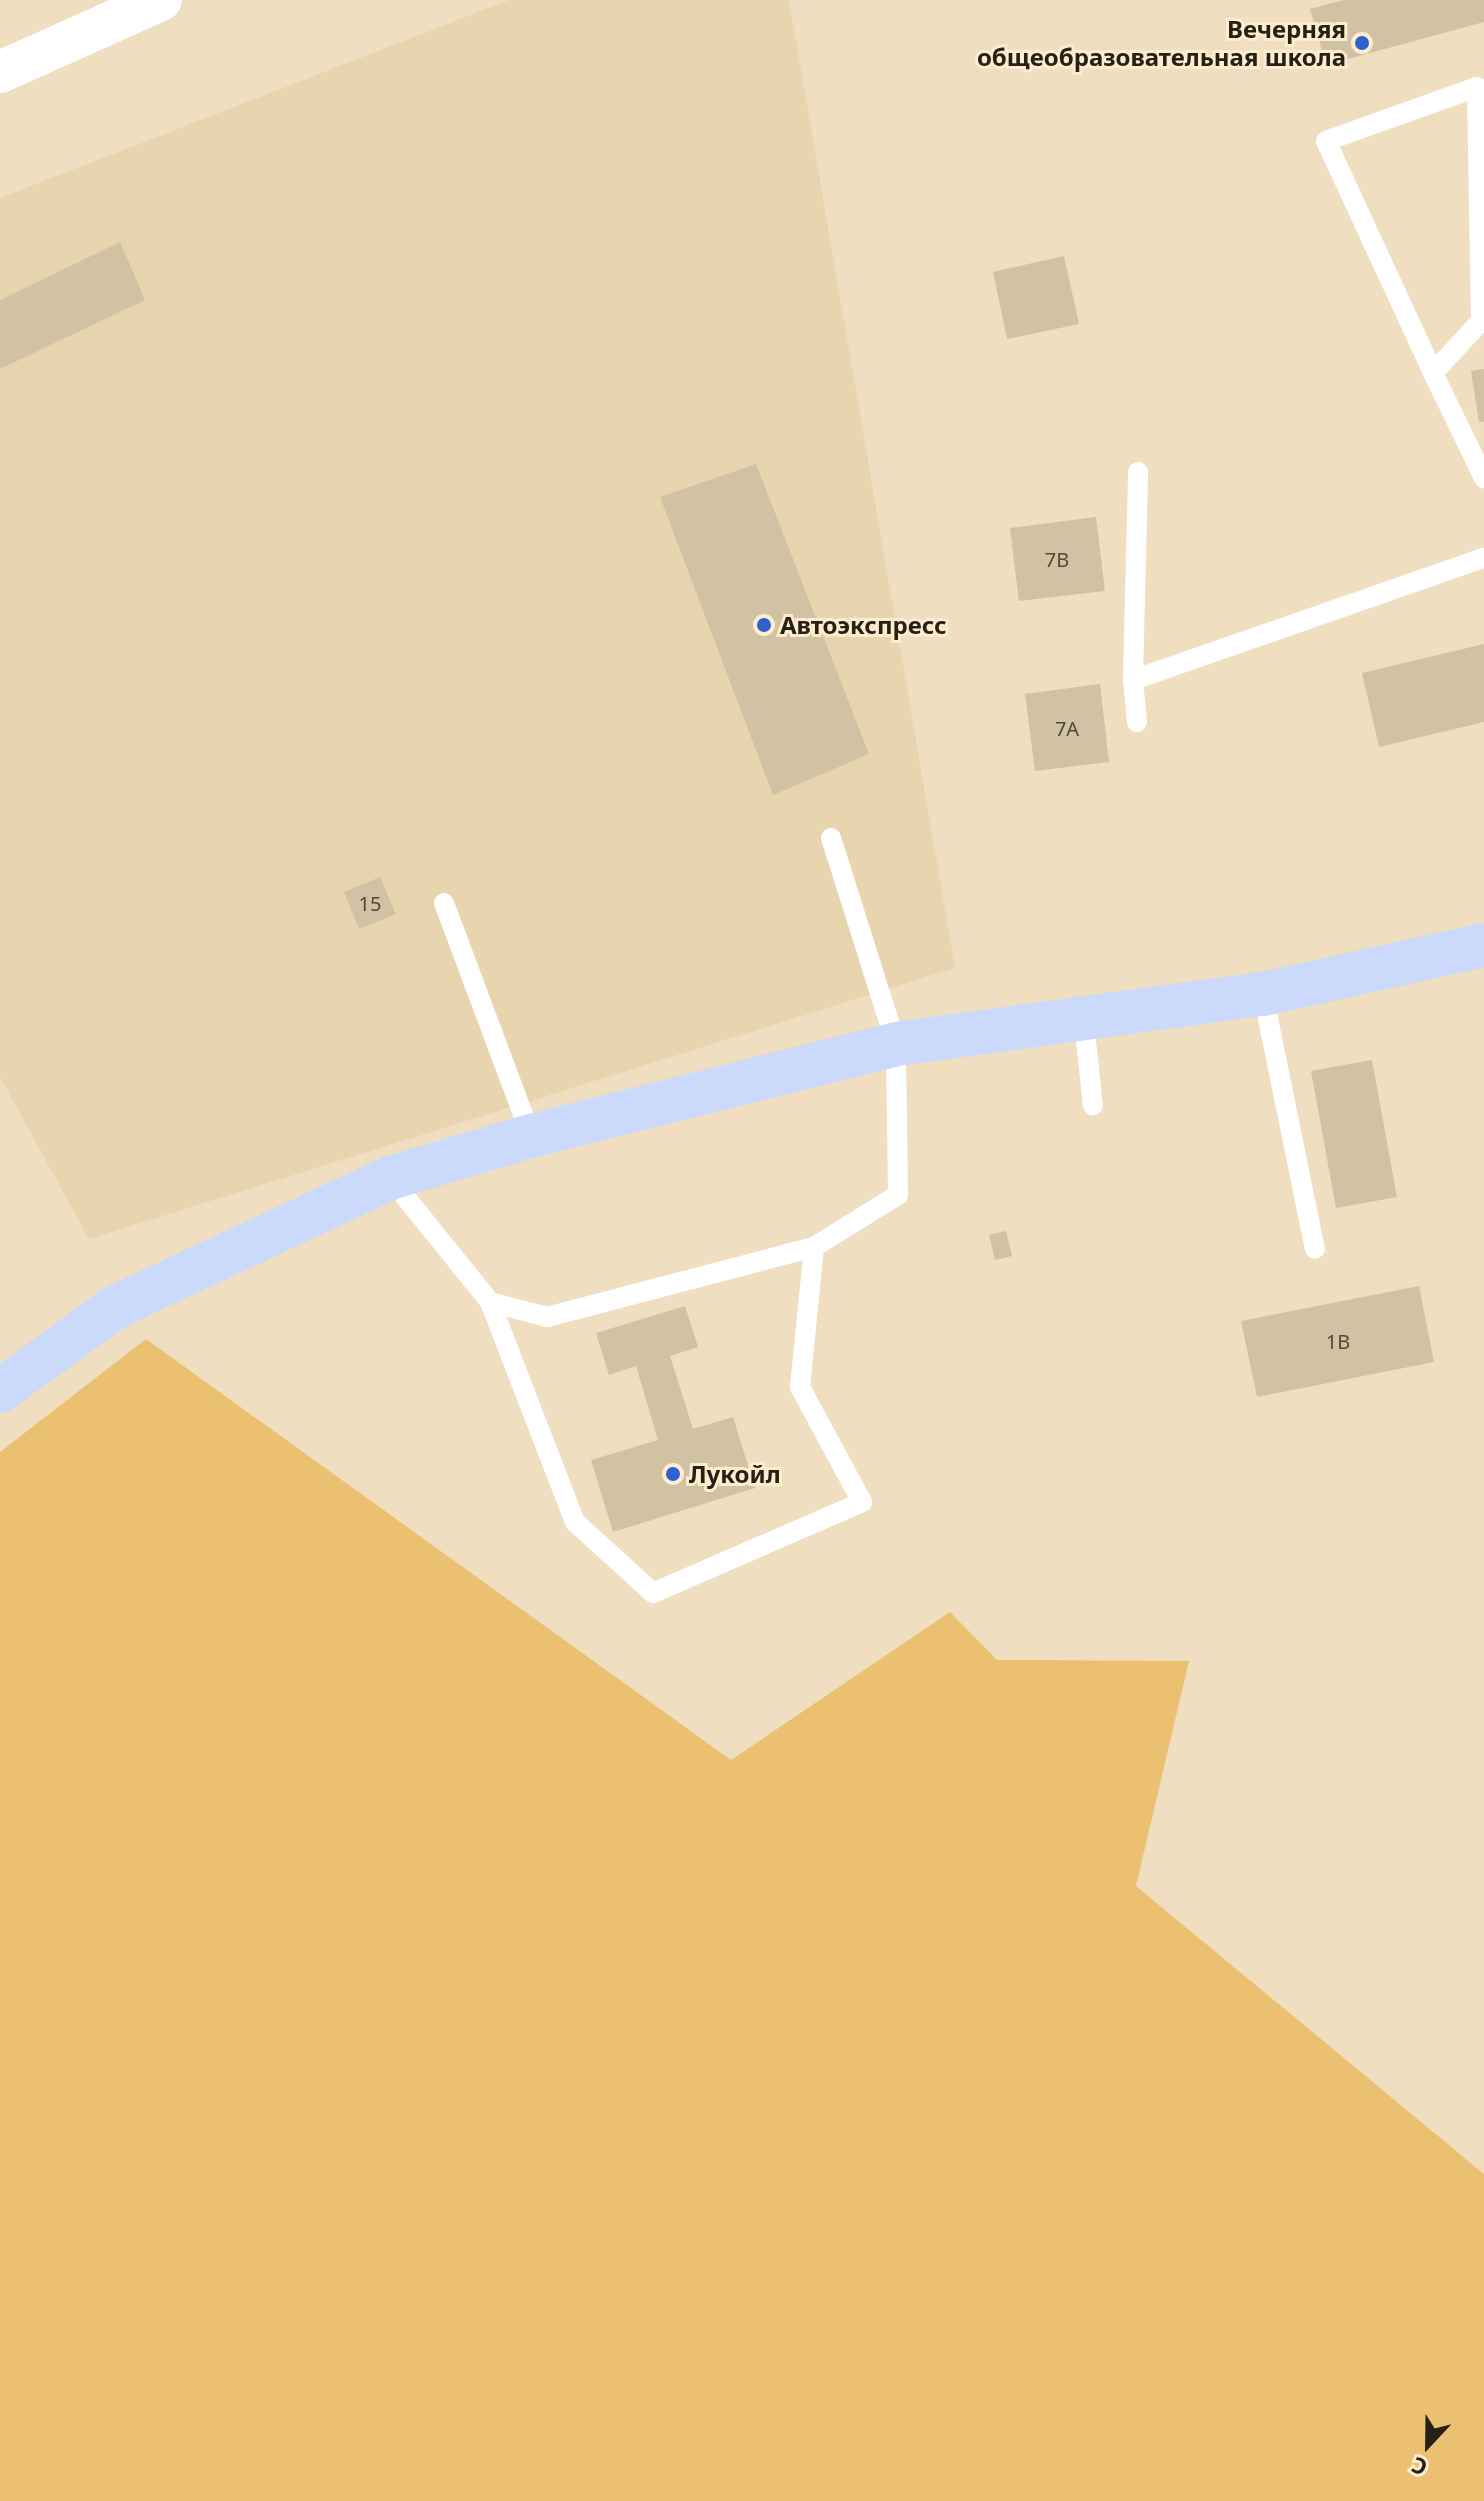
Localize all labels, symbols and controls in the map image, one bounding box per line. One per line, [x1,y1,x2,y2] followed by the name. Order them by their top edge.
[977,15,1346,71] place label: Вечерняя общеобразовательная школа
[1353,34,1371,52] marker: Вечерняя общеобразовательная школа
[1045,547,1069,571] house number: 7В
[780,611,947,639] place label: Автоэкспресс
[755,616,773,634] marker: Автоэкспресс
[1055,716,1079,740] house number: 7А
[359,891,381,915] house number: 15
[1326,1329,1350,1353] house number: 1В
[689,1460,781,1488] place label: Лукойл
[664,1465,682,1483] marker: Лукойл
[1388,2405,1468,2485] north arrow
[1407,2451,1431,2484] text: С

